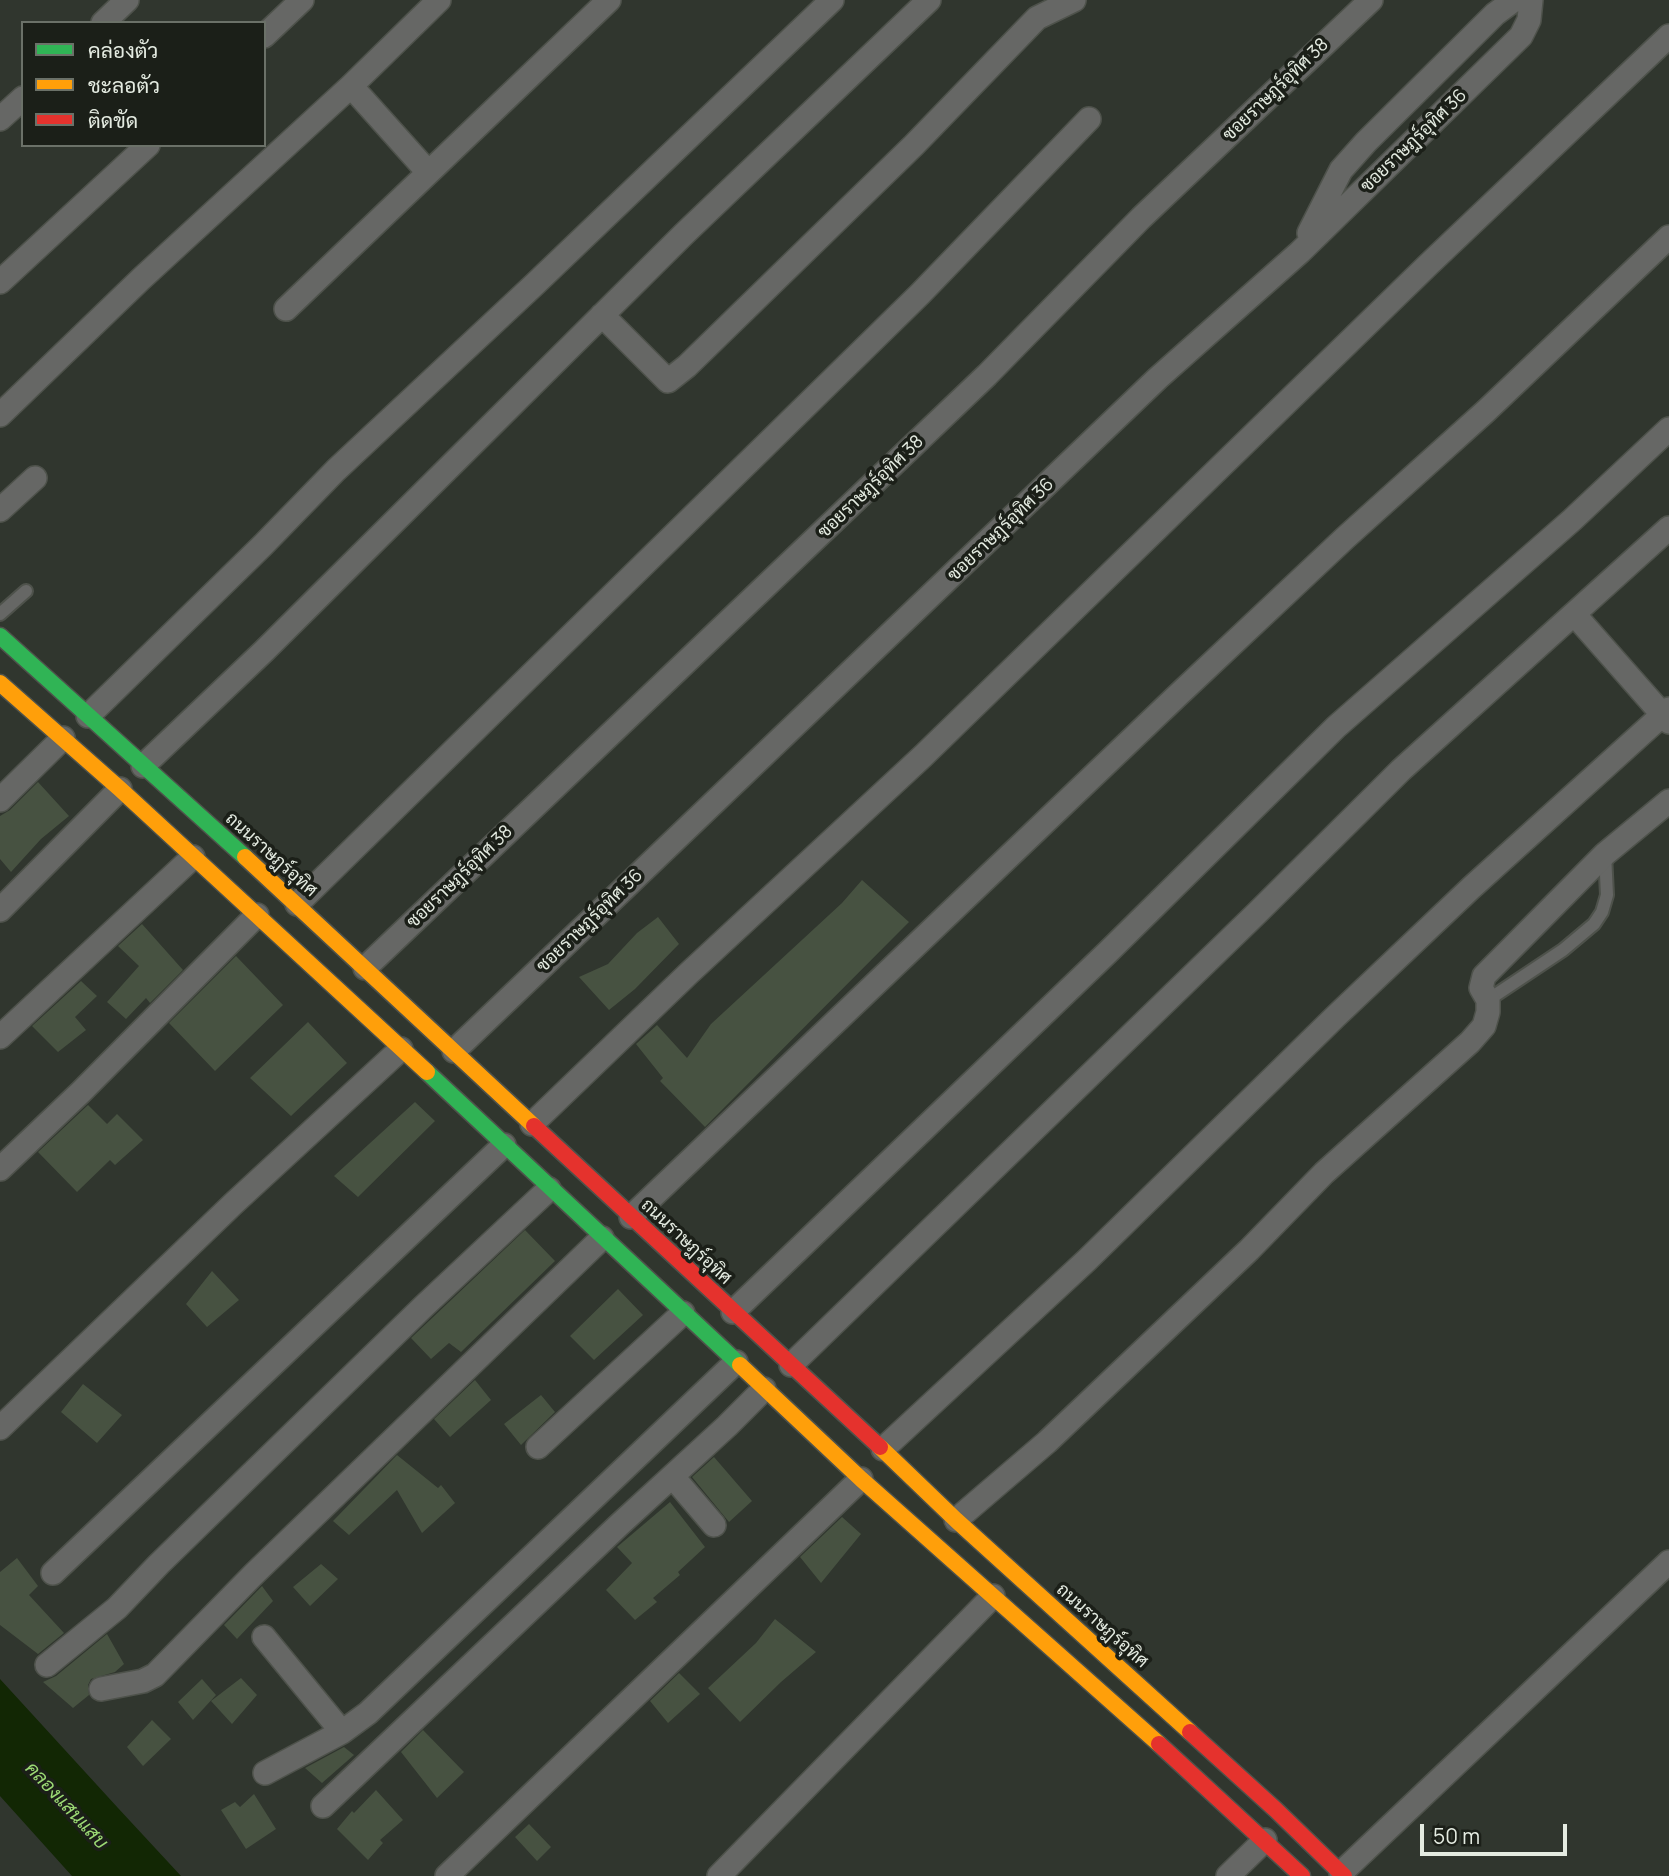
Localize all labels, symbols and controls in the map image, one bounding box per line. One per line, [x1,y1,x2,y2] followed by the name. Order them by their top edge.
[21,21,266,147] legend
[1219,34,1333,146] street label: ซอยราษฎร์อุทิศ 38
[88,36,158,64] text: คล่องตัว
[88,71,160,99] text: ชะลอตัว
[1356,85,1472,197] street label: ซอยราษฎร์อุทิศ 36
[88,106,138,134] text: ติดขัด
[814,431,928,543] street label: ซอยราษฎร์อุทิศ 38
[943,474,1059,586] street label: ซอยราษฎร์อุทิศ 36
[221,808,321,902] street label: ถนนราษฎร์อุทิศ
[403,821,517,933] street label: ซอยราษฎร์อุทิศ 38
[532,865,648,977] street label: ซอยราษฎร์อุทิศ 36
[636,1195,736,1289] street label: ถนนราษฎร์อุทิศ
[1052,1579,1152,1673] street label: ถนนราษฎร์อุทิศ
[20,1758,112,1854] water label: คลองแสนแสบ
[1424,1810,1571,1854] scale bar
[1433,1822,1480,1850] text: 50 m

